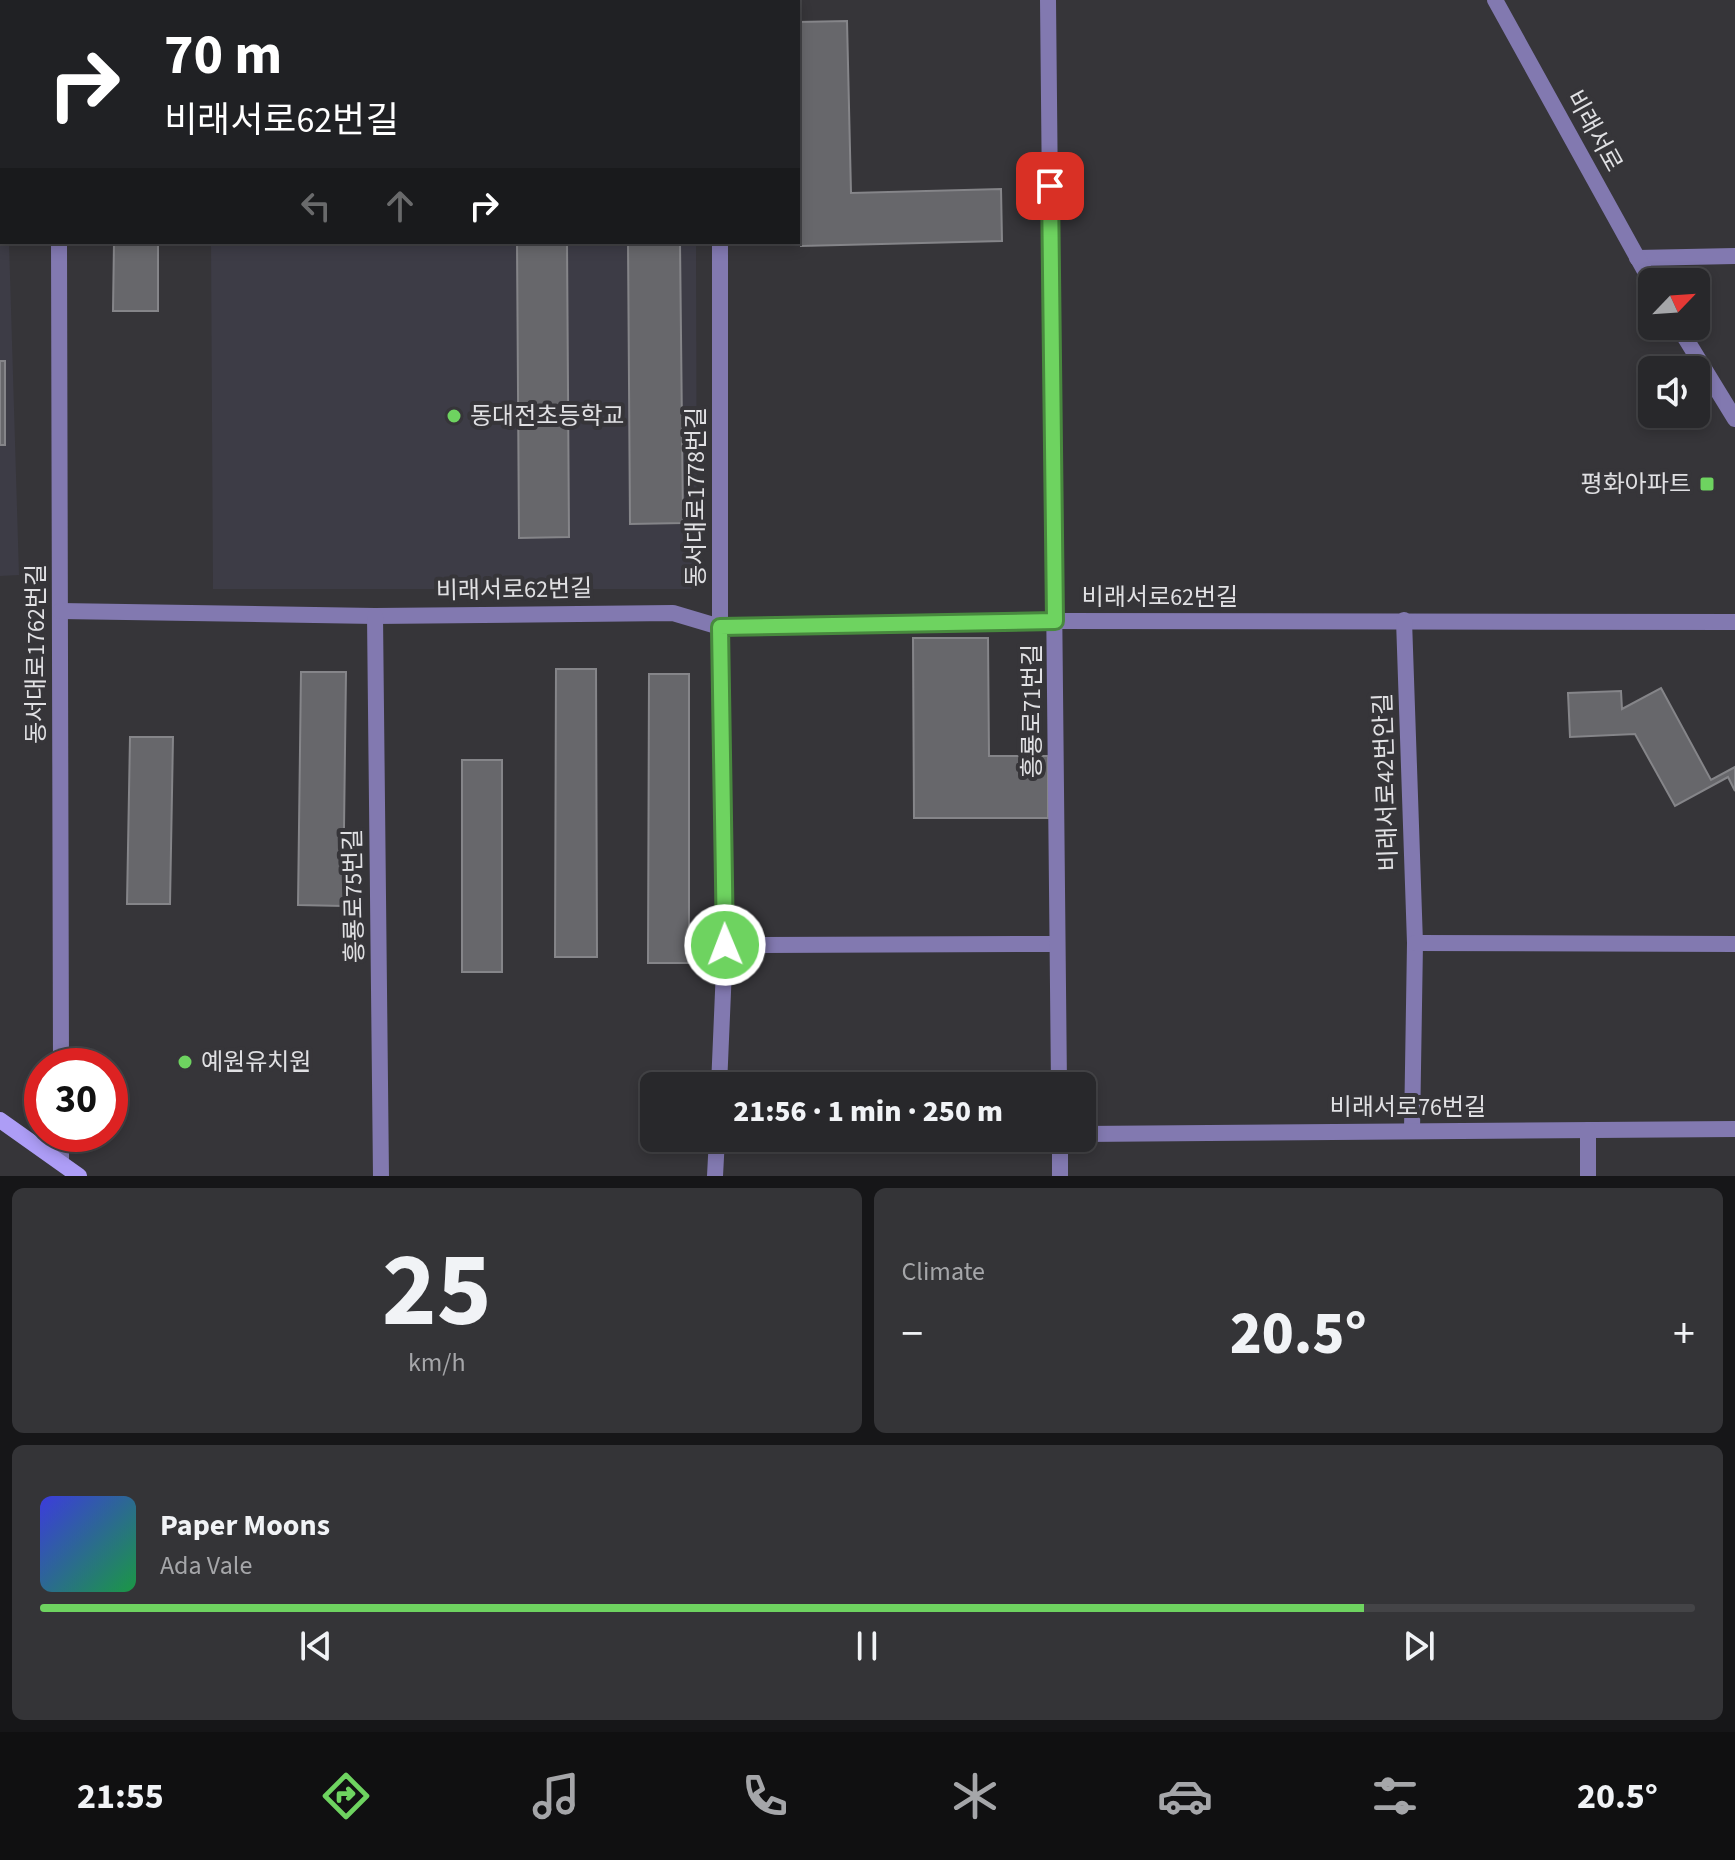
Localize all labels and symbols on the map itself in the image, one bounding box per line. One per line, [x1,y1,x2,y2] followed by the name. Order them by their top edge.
[1557,84,1631,178] street label: 비래서로
[1016,152,1084,220] pin
[1638,268,1710,340] north arrow
[470,399,625,434] place label: 동대전초등학교
[445,407,463,425] marker: 동대전초등학교
[679,407,714,587] street label: 동서대로1778번길
[1581,467,1691,502] place label: 평화아파트
[1698,475,1716,493] marker: 평화아파트
[19,564,54,744] street label: 동서대로1762번길
[436,571,592,609] street label: 비래서로62번길
[1082,580,1238,615] street label: 비래서로62번길
[1015,644,1050,778] street label: 흥룡로71번길
[1365,692,1407,872] street label: 비래서로42번안길
[335,829,373,963] street label: 흥룡로75번길
[683,903,767,987] position arrow
[201,1045,311,1080] place label: 예원유치원
[24,1048,128,1152] speed limit sign: 30
[176,1053,194,1071] marker: 예원유치원
[1330,1090,1486,1125] street label: 비래서로76번길

